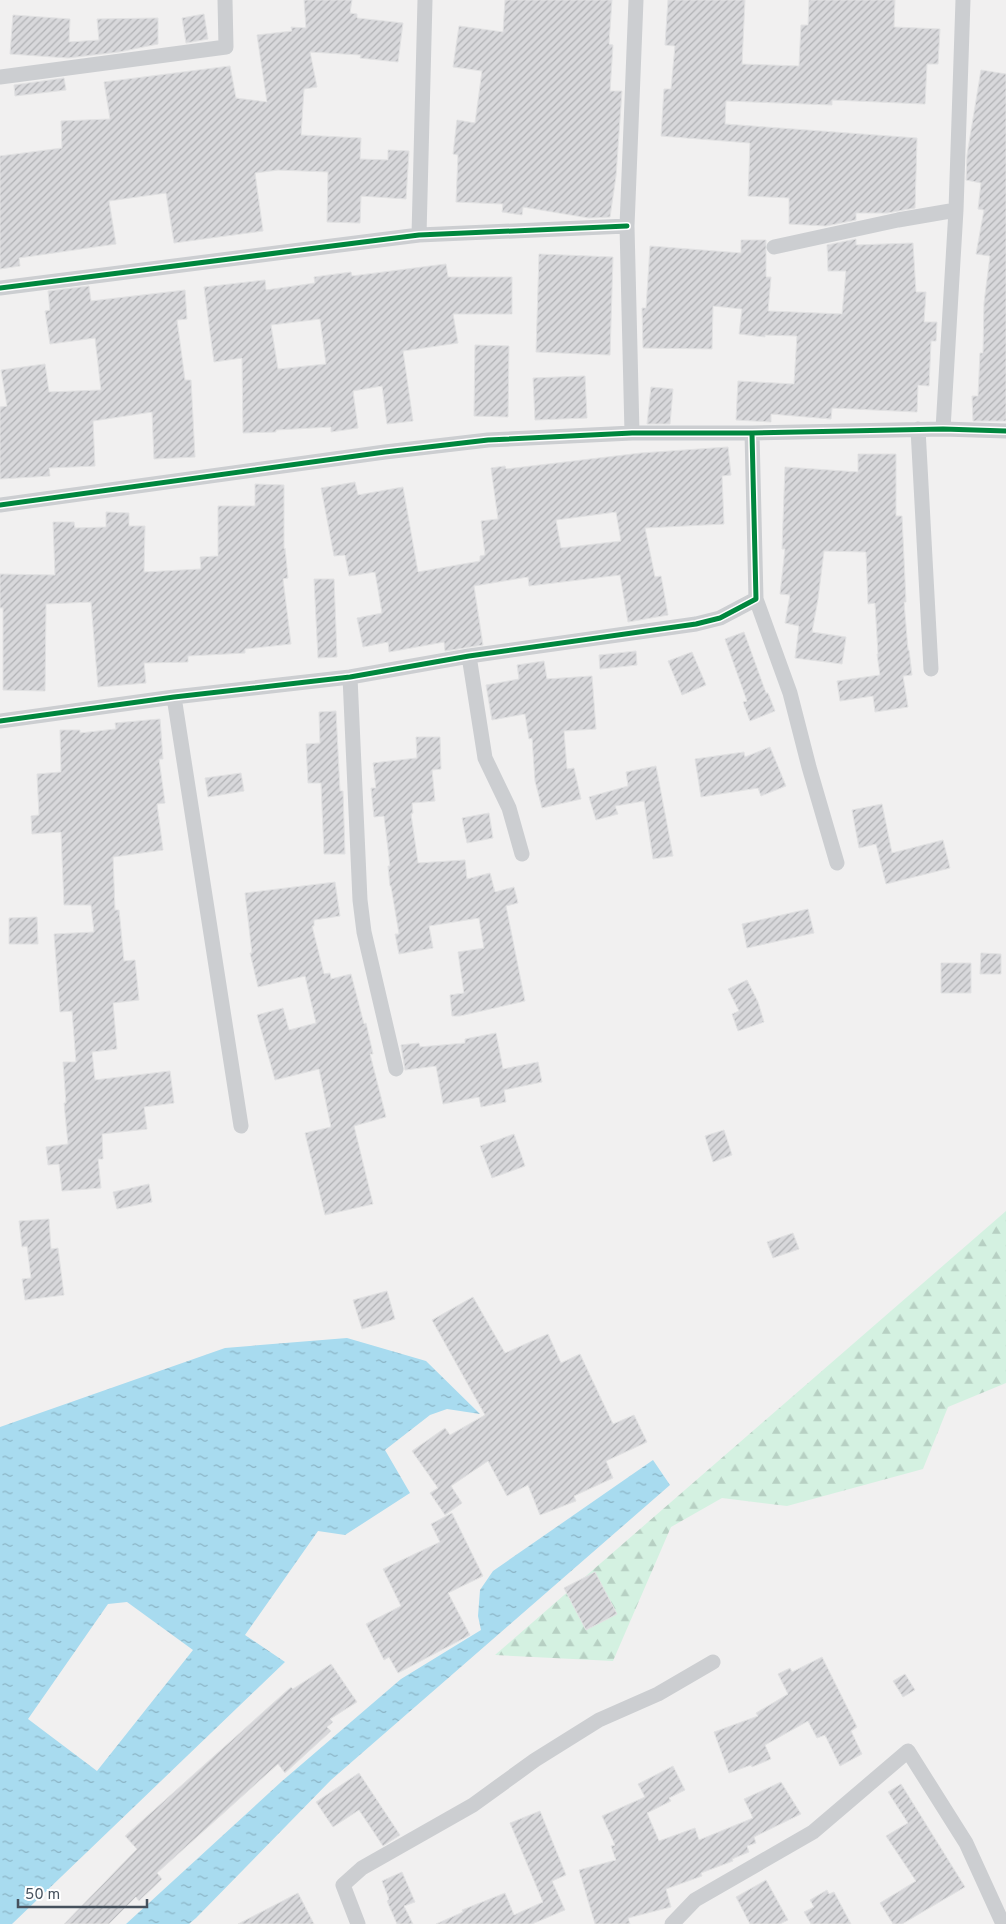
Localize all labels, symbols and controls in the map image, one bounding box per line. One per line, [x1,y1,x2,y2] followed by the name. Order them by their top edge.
[18,1876,146,1908] scale bar
[25,1886,60,1905] text: 50 m

